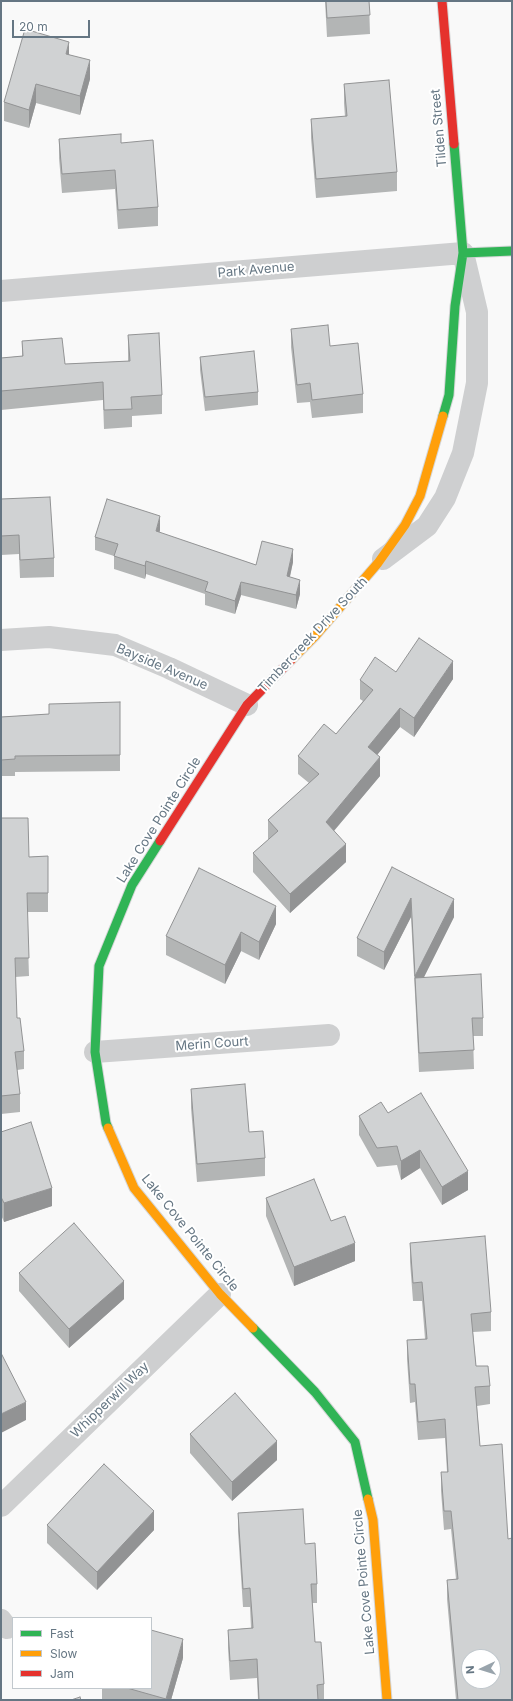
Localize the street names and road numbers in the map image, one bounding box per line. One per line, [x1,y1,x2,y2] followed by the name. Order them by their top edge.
[428,88,450,168] street label: Tilden Street
[217,259,295,281] street label: Park Avenue
[255,574,371,696] street label: Timbercreek Drive South
[114,641,210,693] street label: Bayside Avenue
[114,754,204,886] street label: Lake Cove Pointe Circle
[175,1034,249,1054] street label: Merin Court
[138,1171,242,1295] street label: Lake Cove Pointe Circle
[68,1359,152,1441] street label: Whipperwill Way
[350,1509,378,1655] street label: Lake Cove Pointe Circle

